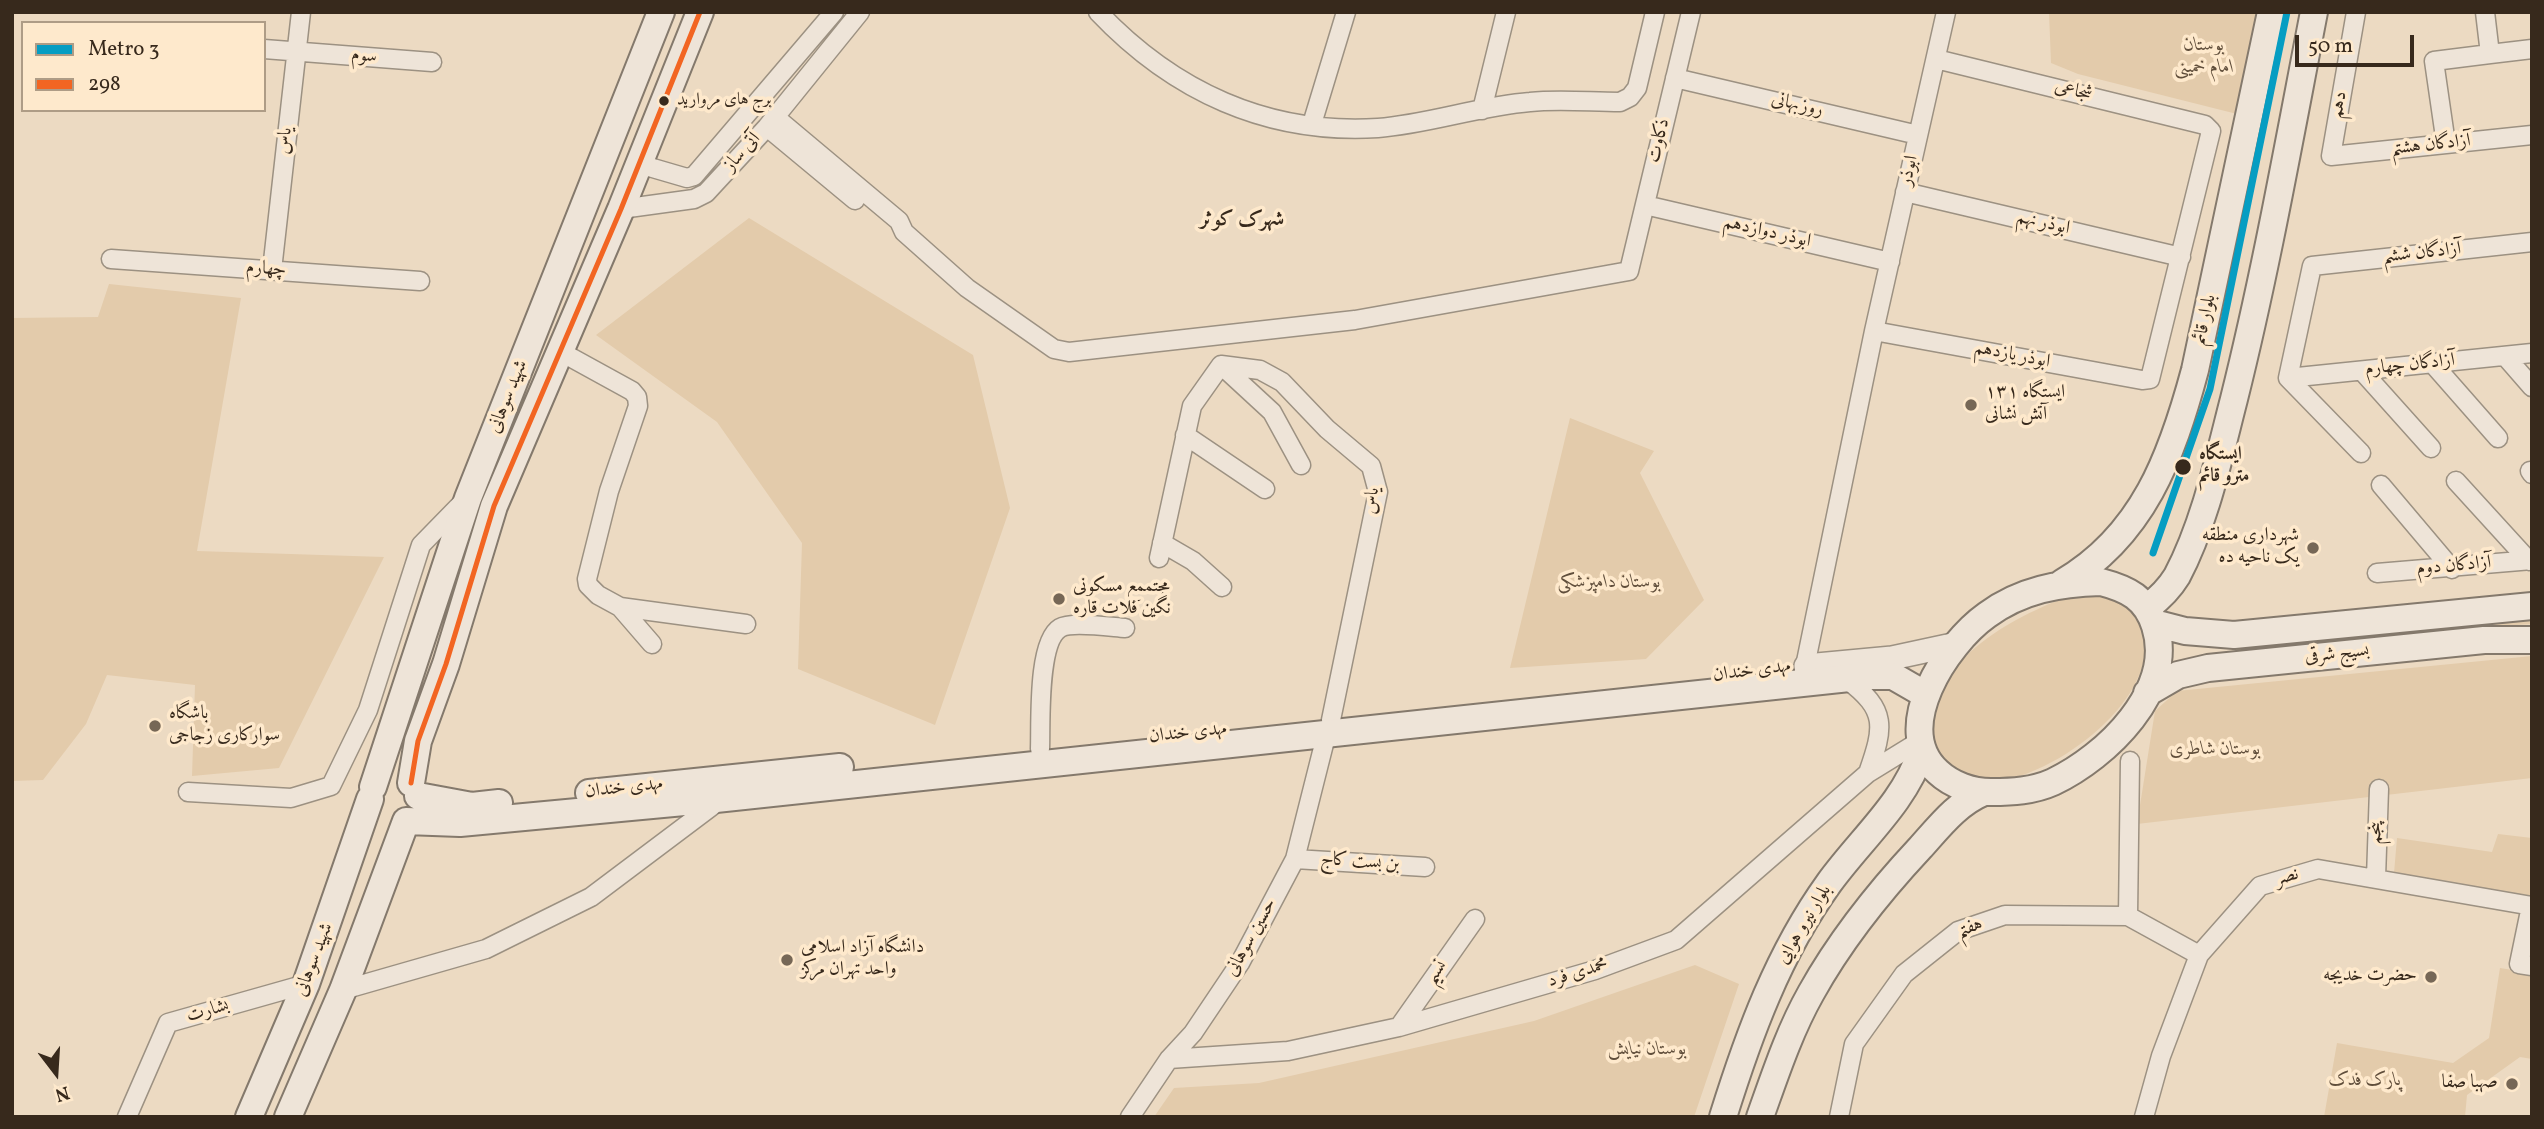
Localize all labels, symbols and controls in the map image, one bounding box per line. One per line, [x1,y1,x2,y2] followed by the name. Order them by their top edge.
[21,21,266,112] legend
[2299,21,2418,65] scale bar
[2308,32,2353,61] text: 50 m
[88,35,159,64] text: Metro 3
[2174,36,2234,80] park label: بوستان امام خمینی
[350,45,378,69] street label: سوم
[88,70,121,99] text: 298
[2052,76,2094,108] street label: شجاعی
[1769,89,1825,123] street label: روزبهانی
[2326,90,2354,120] street label: دهم
[677,91,771,111] place label: برج های مروارید
[657,94,671,108] marker: برج های مروارید
[1644,117,1676,165] street label: ذکاوت
[273,126,299,156] street label: یاس
[720,129,766,177] street label: آتی ساز
[2390,130,2472,162] street label: آزادگان هشتم
[1895,154,1925,188] street label: ابوذر
[2014,207,2072,241] street label: ابوذر نهم
[1200,208,1284,234] district label: شهرک کوثر
[1721,212,1813,254] street label: ابوذر دوازدهم
[2382,239,2462,269] street label: آزادگان ششم
[245,257,287,283] street label: چهارم
[2190,293,2222,347] street label: بلوار قائم
[1972,337,2052,375] street label: ابوذر یازدهم
[2364,350,2456,382] street label: آزادگان چهارم
[484,357,534,437] street label: شهید سوهانی
[1985,383,2065,427] place label: ایستگاه ۱۳۱ آتش نشانی
[1963,397,1979,413] marker: ایستگاه ۱۳۱ آتش نشانی
[2199,445,2249,489] place label: ایستگاه مترو قائم
[2173,457,2193,477] marker: ایستگاه مترو قائم
[1360,486,1386,516] street label: یاس
[2202,526,2299,570] place label: شهرداری منطقه یک ناحیه ده
[2305,540,2321,556] marker: شهرداری منطقه یک ناحیه ده
[2416,552,2492,582] street label: آزادگان دوم
[1557,573,1661,595] park label: بوستان دامپزشکی
[1073,577,1171,621] place label: مجتممع مسکونی نگین فلات قاره
[1051,591,1067,607] marker: مجتممع مسکونی نگین فلات قاره
[2304,640,2370,670] street label: بسیج شرقی
[1712,656,1792,688] street label: مهدی خندان
[169,704,280,748] place label: باشگاه سواركاری زجاجی
[147,718,163,734] marker: باشگاه سواركاری زجاجی
[1148,719,1228,749] street label: مهدی خندان
[2169,740,2261,762] park label: بوستان شاطری
[584,774,664,804] street label: مهدی خندان
[2365,821,2389,845] street label: پنجم
[1320,849,1400,877] street label: بن بست کاج
[2272,864,2302,892] street label: نصر
[1772,881,1838,969] street label: بلوار نیرو هوایی
[1221,895,1283,981] street label: حسین سوهانی
[1953,913,1987,945] street label: هفتم
[291,920,339,1000] street label: شهید سوهانی
[801,938,924,982] place label: دانشگاه آزاد اسلامی واحد تهران مرکز
[779,952,795,968] marker: دانشگاه آزاد اسلامی واحد تهران مرکز
[1545,954,1611,994] street label: محمدی فرد
[1421,957,1453,989] street label: نسیم
[2323,966,2417,988] place label: حضرت خدیجه
[2423,969,2439,985] marker: حضرت خدیجه
[184,995,232,1029] street label: بشارت
[21,1038,91,1108] north arrow
[1607,1040,1687,1062] park label: بوستان نیایش
[2329,1071,2401,1093] park label: پارک فدک
[2442,1073,2498,1095] place label: صهبا صفا
[2504,1076,2520,1092] marker: صهبا صفا
[52,1079,73,1108] text: N

